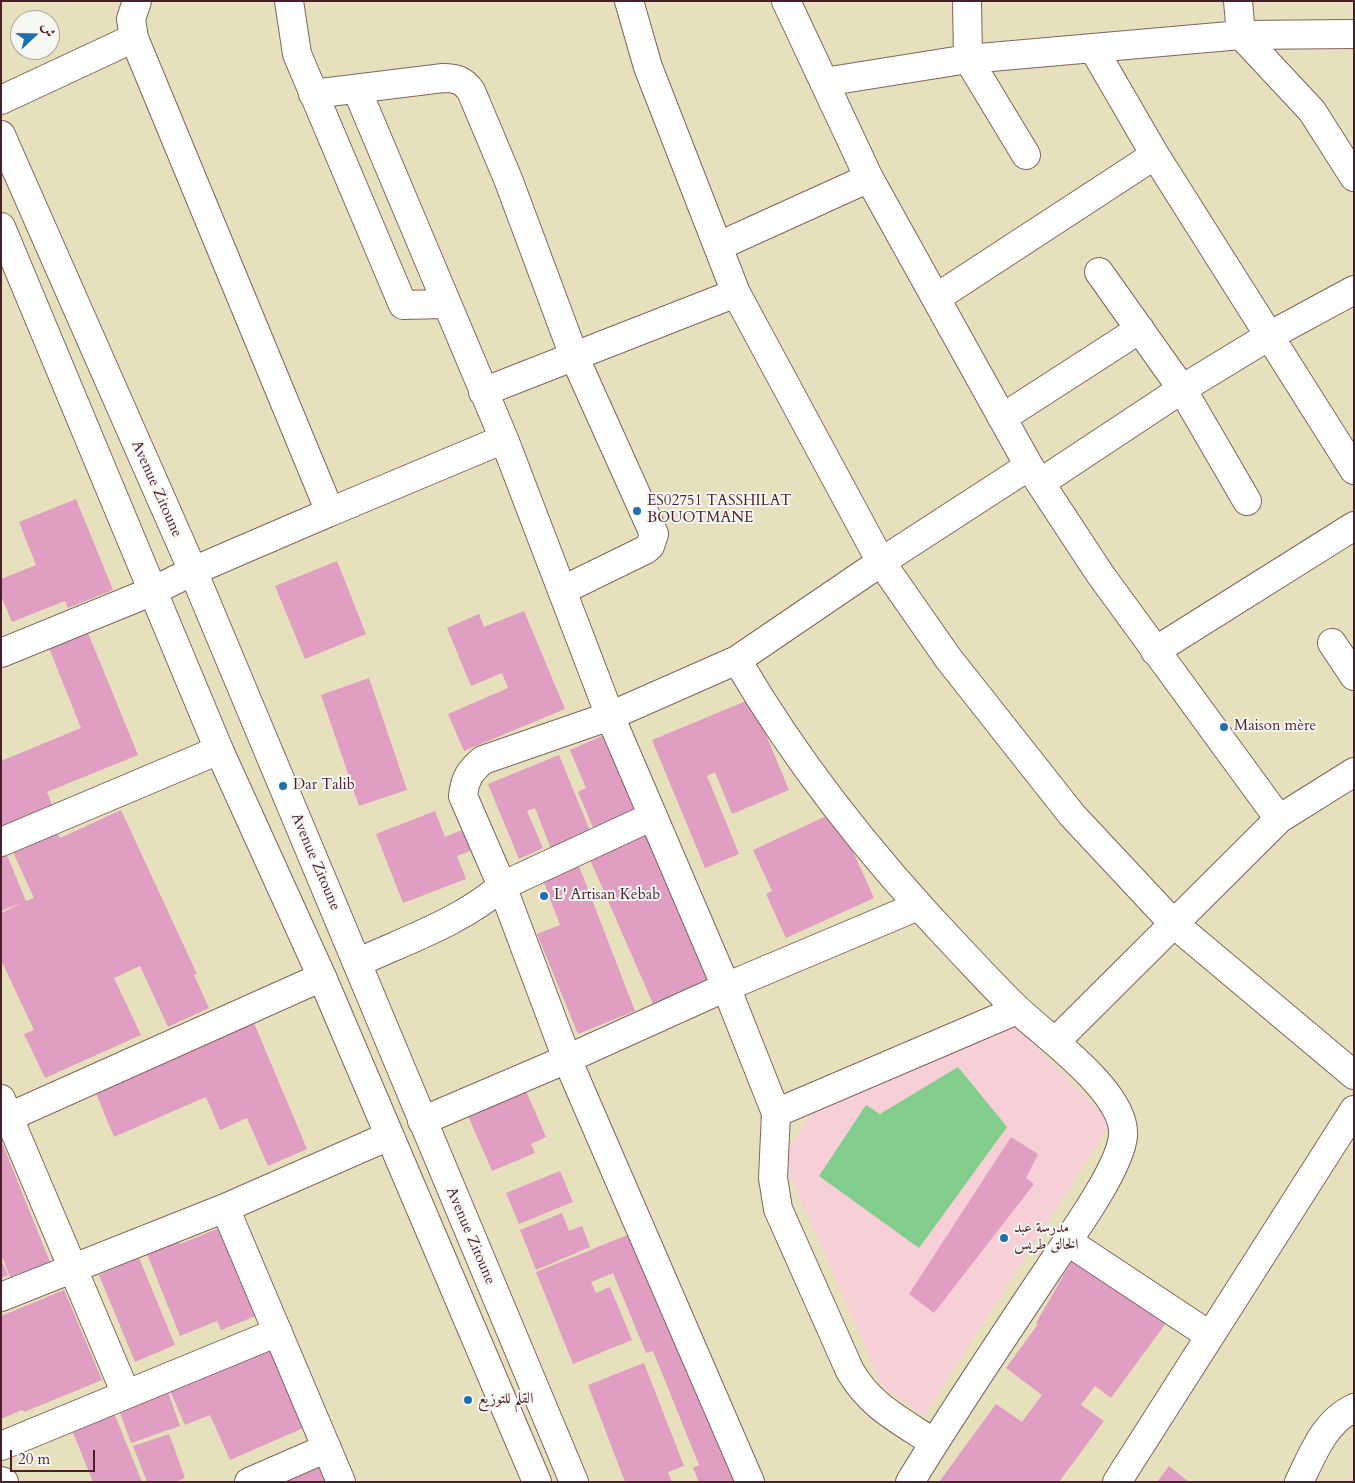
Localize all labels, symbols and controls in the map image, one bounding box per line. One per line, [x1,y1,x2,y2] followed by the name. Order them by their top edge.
[10,10,60,60] north arrow
[37,20,60,40] text: ش
[127,438,185,540] street label: Avenue Zitoune
[647,493,791,528] place label: ES02751 TASSHILAT BOUOTMANE
[631,505,643,517] marker: ES02751 TASSHILAT BOUOTMANE
[1234,718,1316,736] place label: Maison mère
[1218,721,1230,733] marker: Maison mère
[293,777,355,795] place label: Dar Talib
[277,780,289,792] marker: Dar Talib
[286,811,344,913] street label: Avenue Zitoune
[554,887,660,905] place label: L' Artisan Kebab
[538,890,550,902] marker: L' Artisan Kebab
[441,1185,499,1287] street label: Avenue Zitoune
[1014,1220,1079,1255] place label: مدرسة عبد الخالق طريس
[998,1232,1010,1244] marker: مدرسة عبد الخالق طريس
[478,1391,533,1409] place label: القلم للتوزيع
[462,1394,474,1406] marker: القلم للتوزيع
[12,1440,98,1472] scale bar
[18,1449,50,1469] text: 20 m

